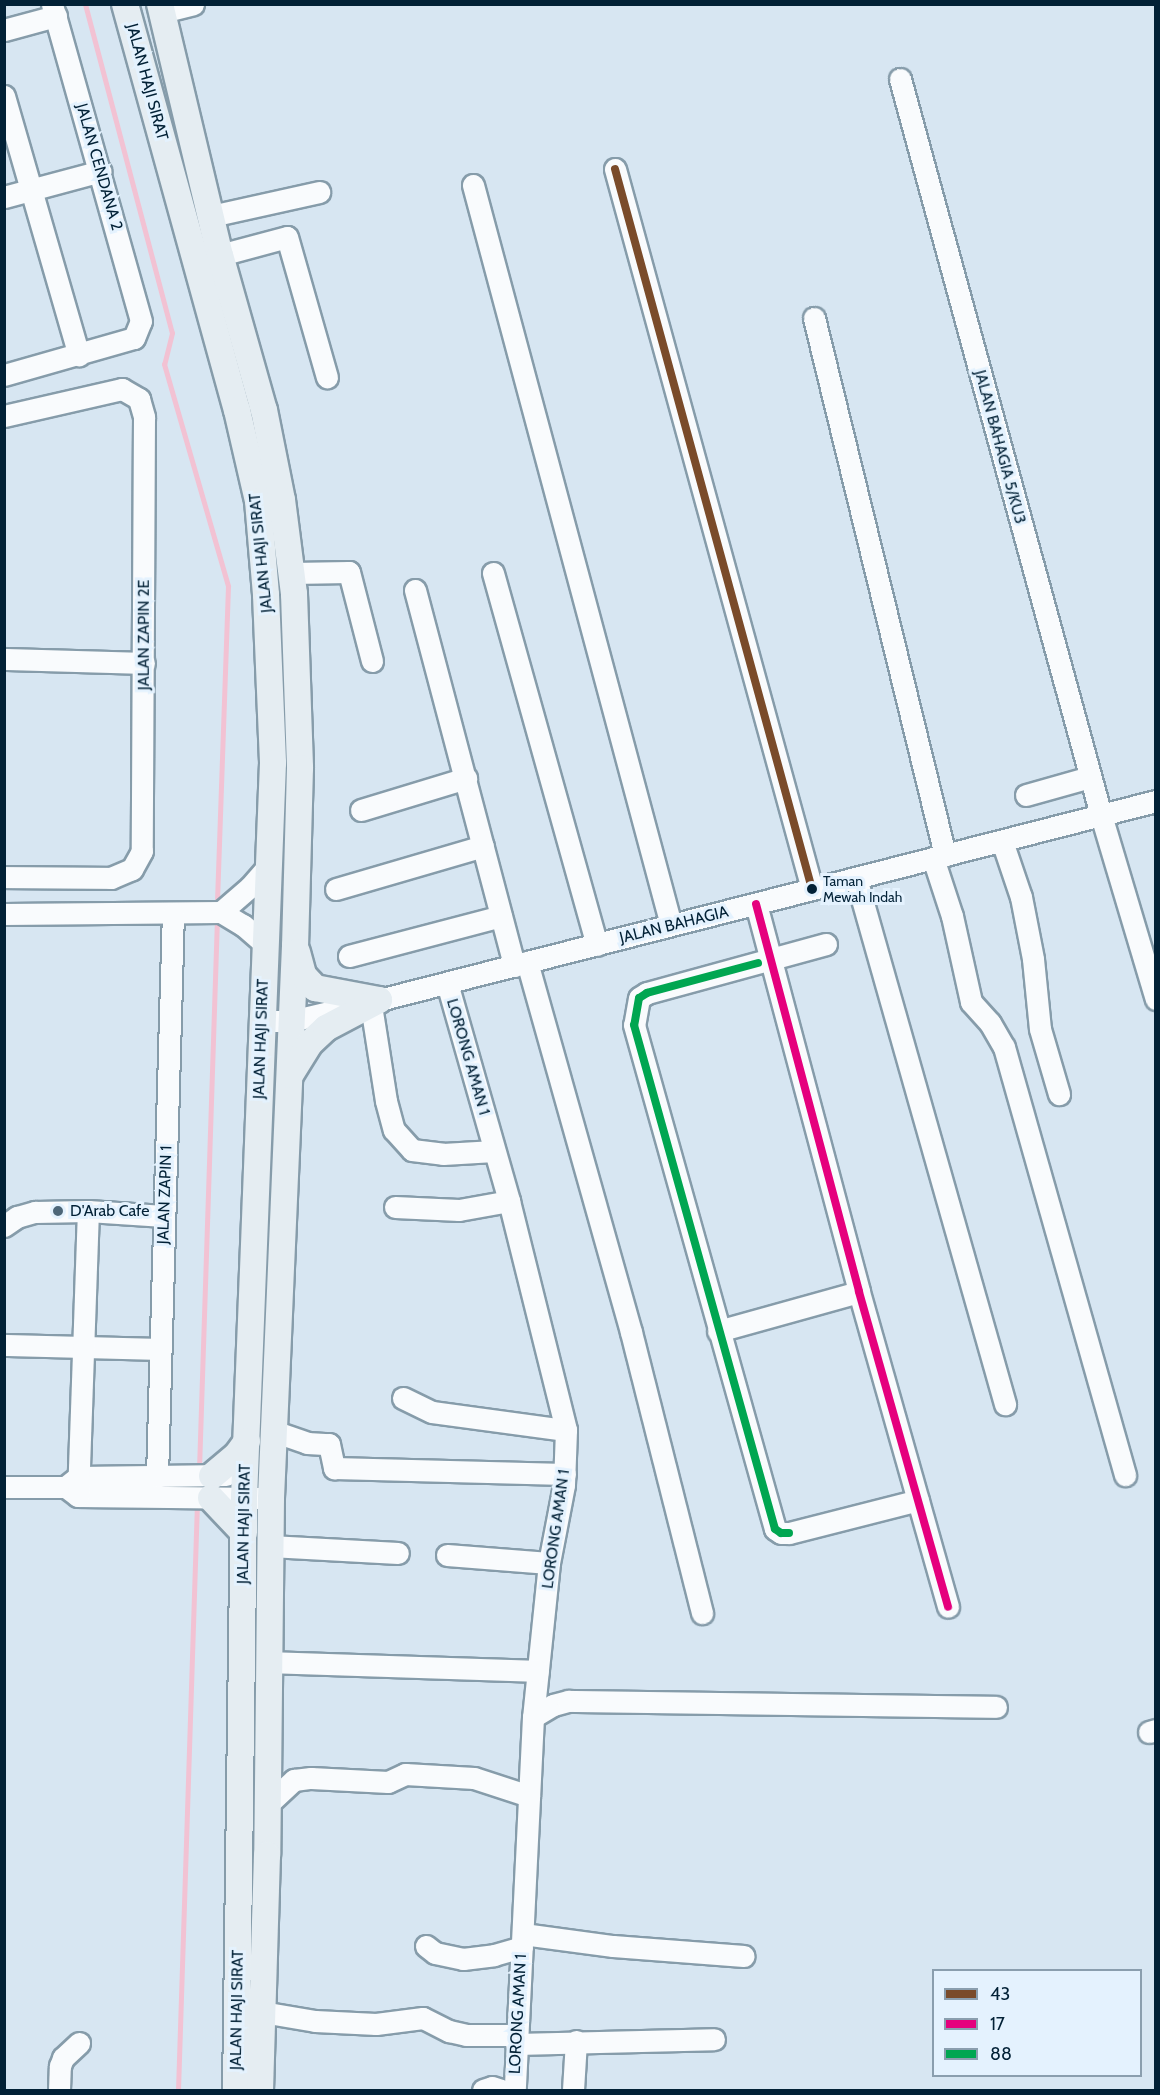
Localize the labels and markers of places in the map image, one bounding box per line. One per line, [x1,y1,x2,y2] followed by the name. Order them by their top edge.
[823,873,902,906] place label: Taman Mewah Indah
[806,883,818,895] marker: Taman Mewah Indah
[70,1201,149,1221] place label: D'Arab Cafe
[51,1204,65,1218] marker: D'Arab Cafe

